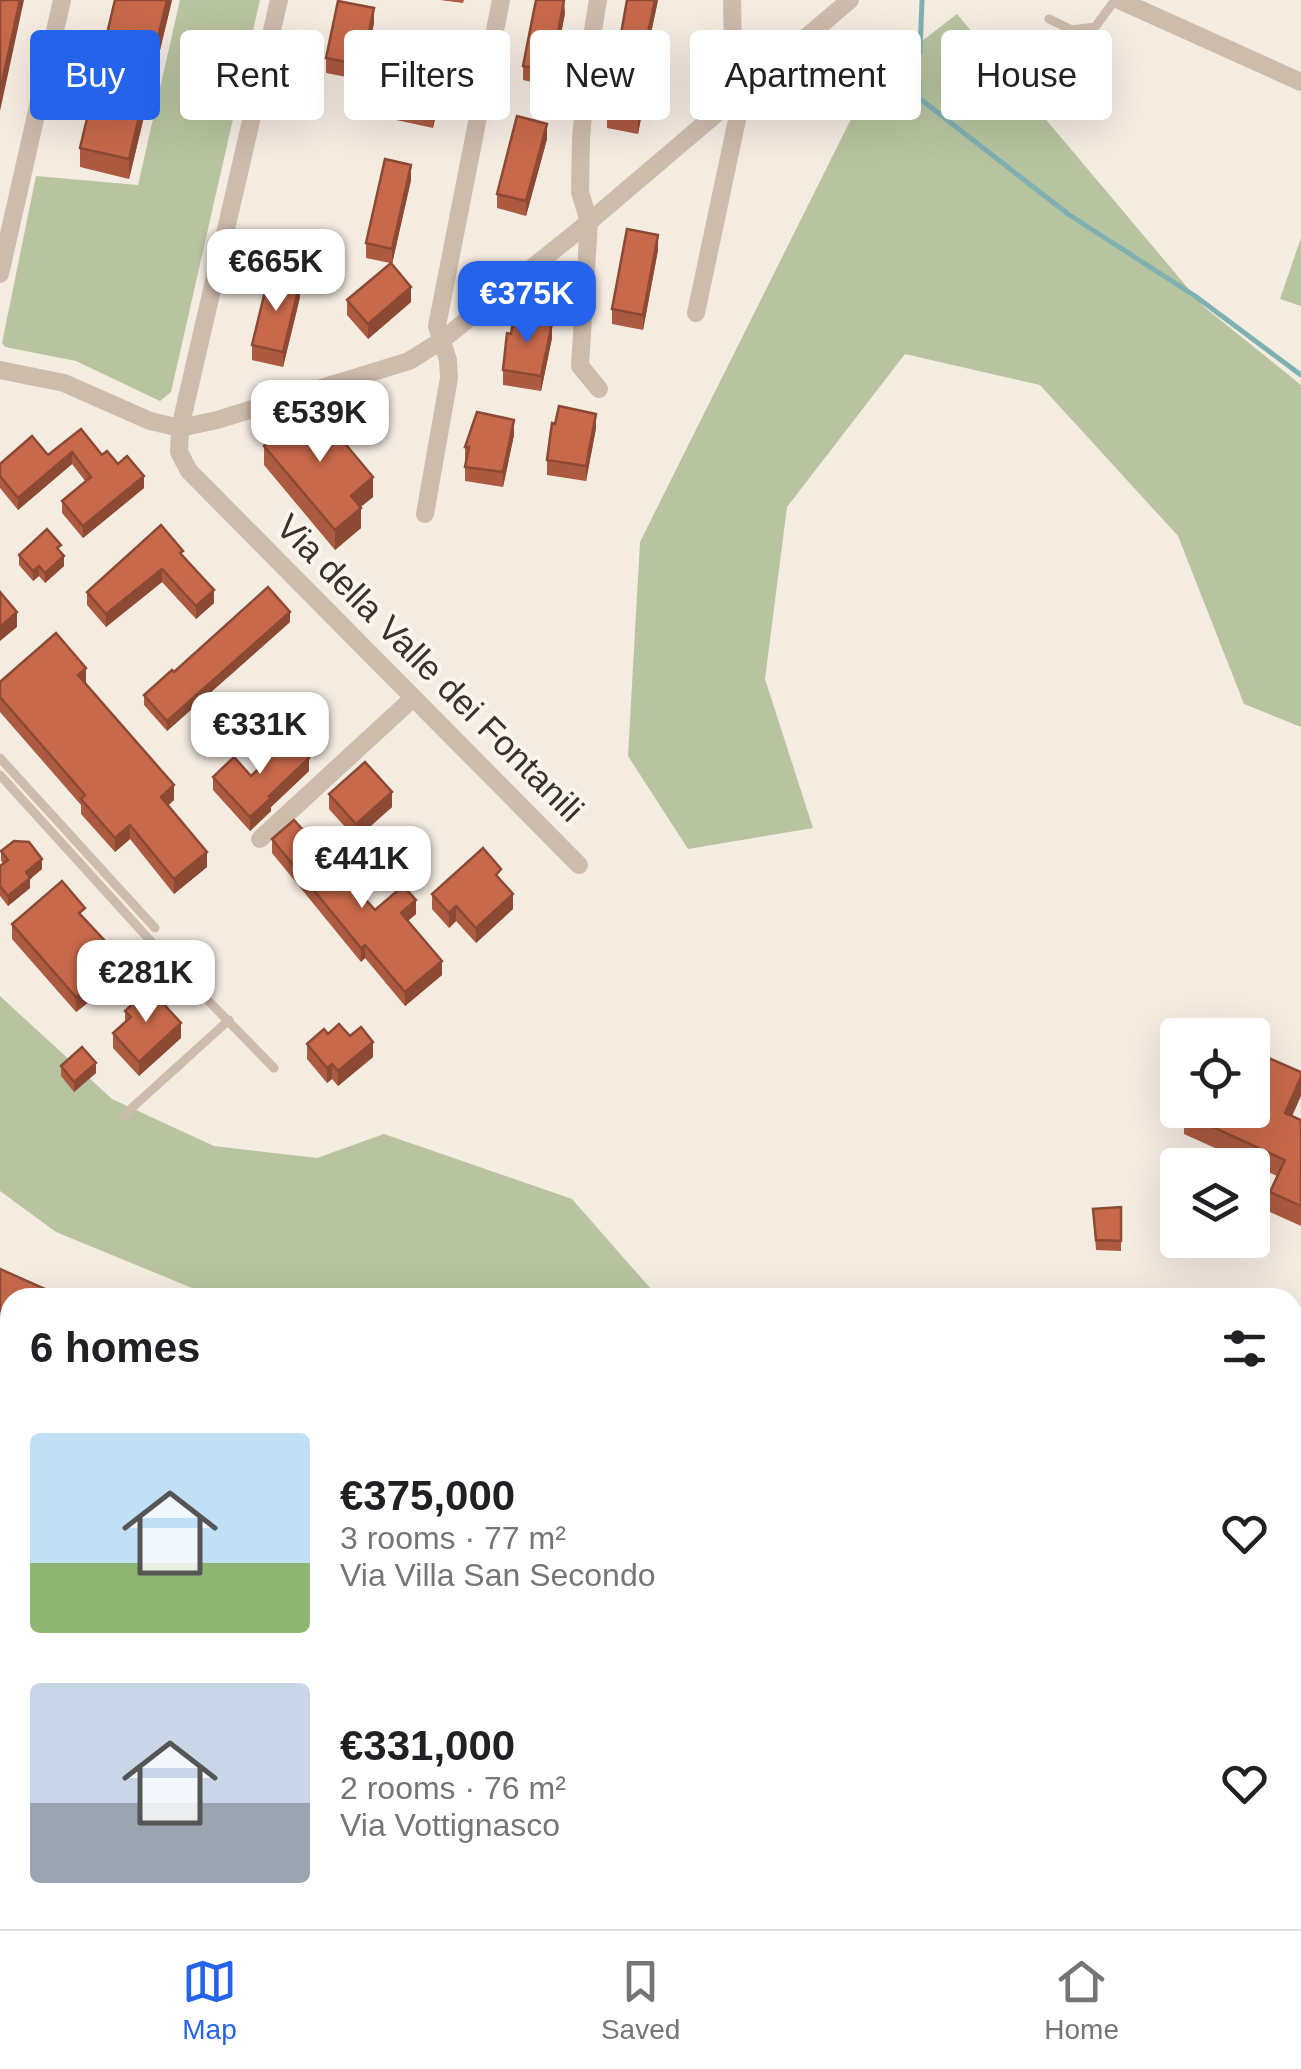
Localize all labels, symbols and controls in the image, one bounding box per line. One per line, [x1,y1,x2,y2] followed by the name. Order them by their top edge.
[30,30,160,120] chip: Buy
[180,30,324,120] chip: Rent
[344,30,510,120] chip: Filters
[530,30,670,120] chip: New
[690,30,921,120] chip: Apartment
[941,30,1112,120] chip: House
[206,229,346,314] pin: €665K
[229,243,323,279] text: €665K
[457,261,597,346] pin: €375K
[480,275,574,311] text: €375K
[250,380,390,465] pin: €539K
[273,394,367,430] text: €539K
[269,506,592,829] street label: Via della Valle dei Fontanili
[190,692,330,777] pin: €331K
[213,706,307,742] text: €331K
[292,826,432,911] pin: €441K
[315,840,409,876] text: €441K
[76,940,216,1025] pin: €281K
[99,954,193,990] text: €281K
[1160,1018,1270,1258] map controls
[1160,1018,1270,1128] button: locate
[1160,1148,1270,1258] button: layers
[1217,1321,1272,1376] icon: filters
[30,1324,200,1371] text: 6 homes
[340,1472,515,1519] text: €375,000
[110,1473,230,1593] icon: home
[1217,1506,1272,1561] icon: heart
[340,1520,566,1556] text: 3 rooms · 77 m²
[340,1557,656,1593] text: Via Villa San Secondo
[340,1722,515,1769] text: €331,000
[110,1723,230,1843] icon: home
[1217,1756,1272,1811] icon: heart
[340,1770,566,1806] text: 2 rooms · 76 m²
[340,1807,560,1843] text: Via Vottignasco
[182,1954,237,2046] tab: Map
[601,1954,680,2046] tab: Saved
[1044,1954,1119,2046] tab: Home

